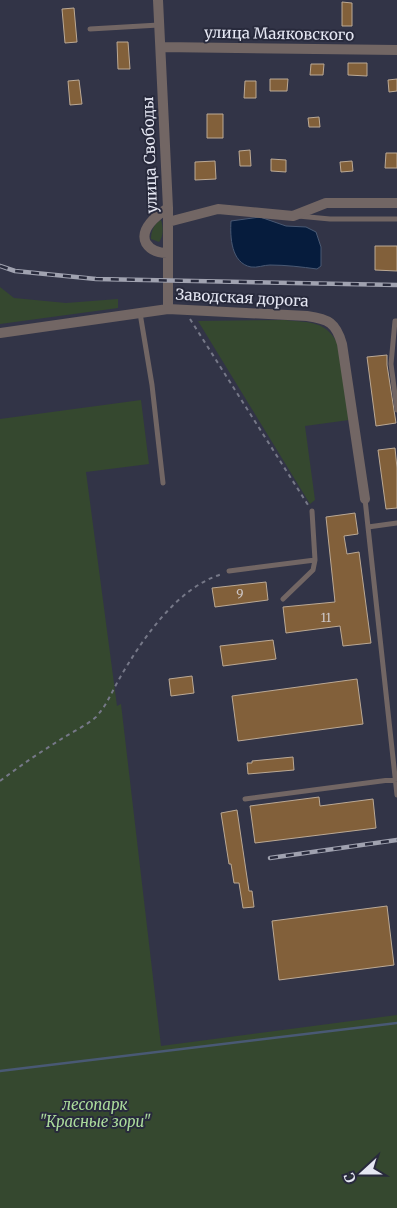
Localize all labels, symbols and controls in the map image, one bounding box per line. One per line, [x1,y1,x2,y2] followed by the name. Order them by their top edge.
[204,23,354,44] street label: улица Маяковского
[138,96,161,214] street label: улица Свободы
[175,285,309,310] street label: Заводская дорога
[236,586,244,601] house number: 9
[321,610,332,625] house number: 11
[39,1095,151,1131] park label: лесопарк "Красные зори"
[337,1148,387,1198] north arrow
[340,1170,360,1185] text: С

